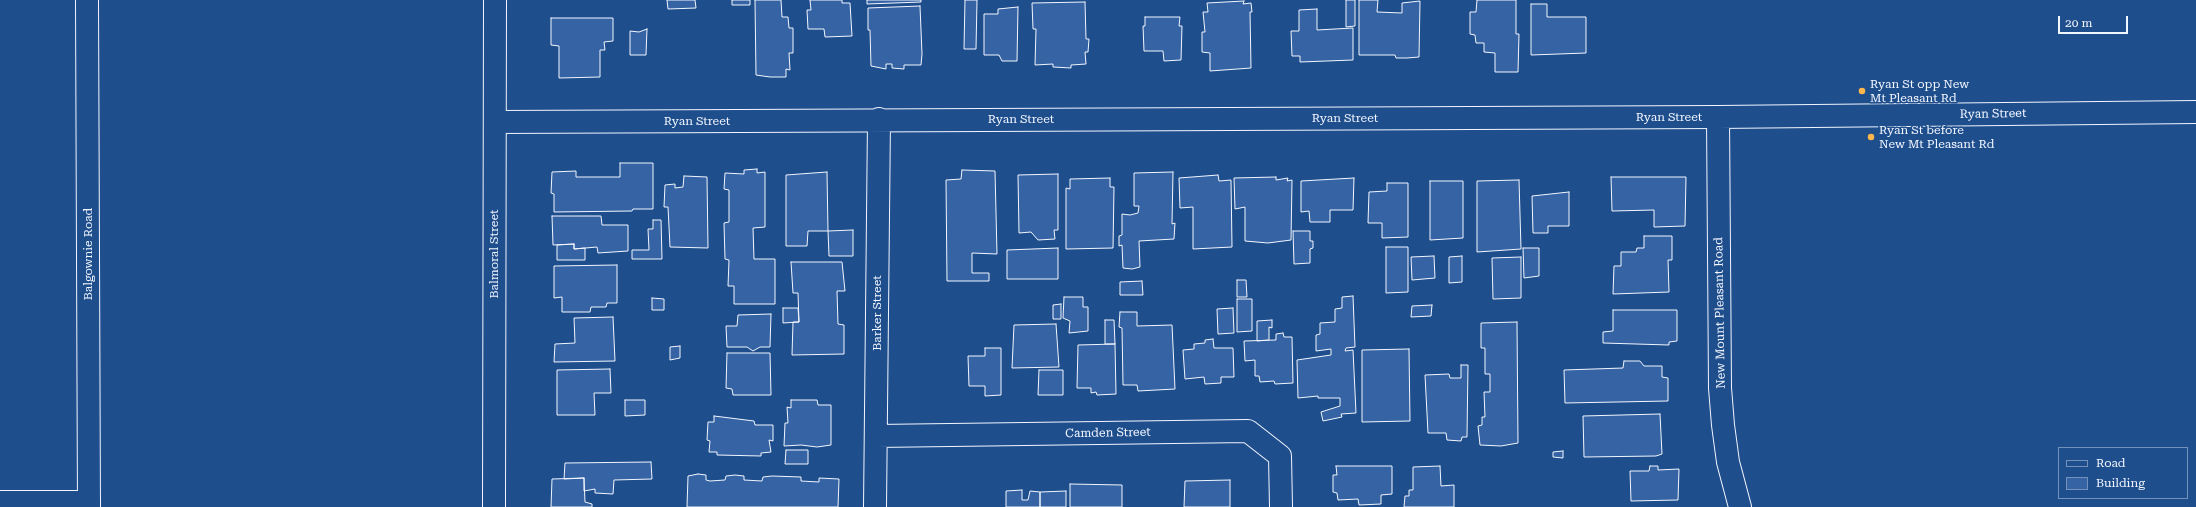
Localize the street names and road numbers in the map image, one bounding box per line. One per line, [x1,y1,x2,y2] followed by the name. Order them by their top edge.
[1960,106,2026,122] street label: Ryan Street
[1636,110,1702,124] street label: Ryan Street
[1312,111,1378,125] street label: Ryan Street
[988,112,1054,126] street label: Ryan Street
[664,114,730,128] street label: Ryan Street
[81,208,95,300] street label: Balgownie Road
[487,210,501,298] street label: Balmoral Street
[1711,237,1729,389] street label: New Mount Pleasant Road
[870,275,884,351] street label: Barker Street
[1065,425,1151,441] street label: Camden Street

